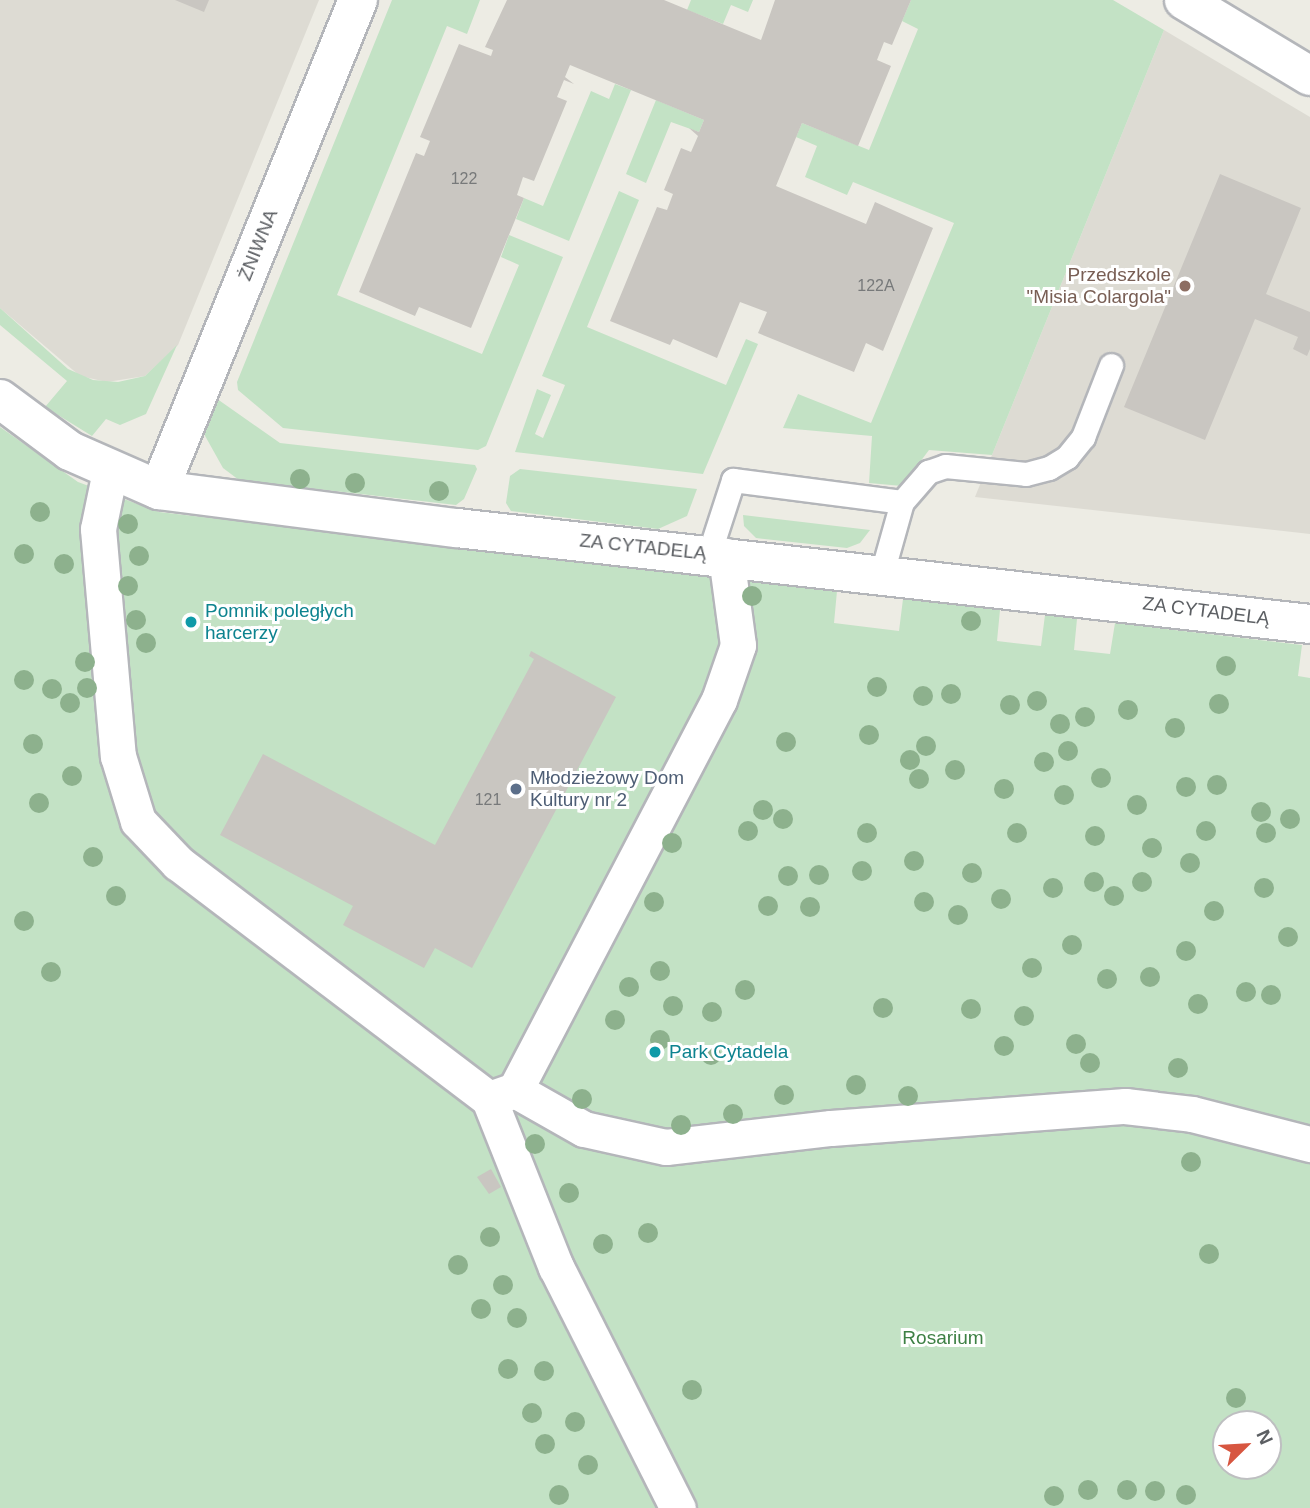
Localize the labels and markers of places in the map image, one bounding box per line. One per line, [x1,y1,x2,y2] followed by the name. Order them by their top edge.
[1027,264,1171,308] place label: Przedszkole "Misia Colargola"
[1177,278,1193,294] marker: Przedszkole "Misia Colargola"
[205,600,354,644] place label: Pomnik poległych harcerzy
[183,614,199,630] marker: Pomnik poległych harcerzy
[530,767,684,811] place label: Młodzieżowy Dom Kultury nr 2
[508,781,524,797] marker: Młodzieżowy Dom Kultury nr 2
[669,1041,788,1063] place label: Park Cytadela
[647,1044,663,1060] marker: Park Cytadela

